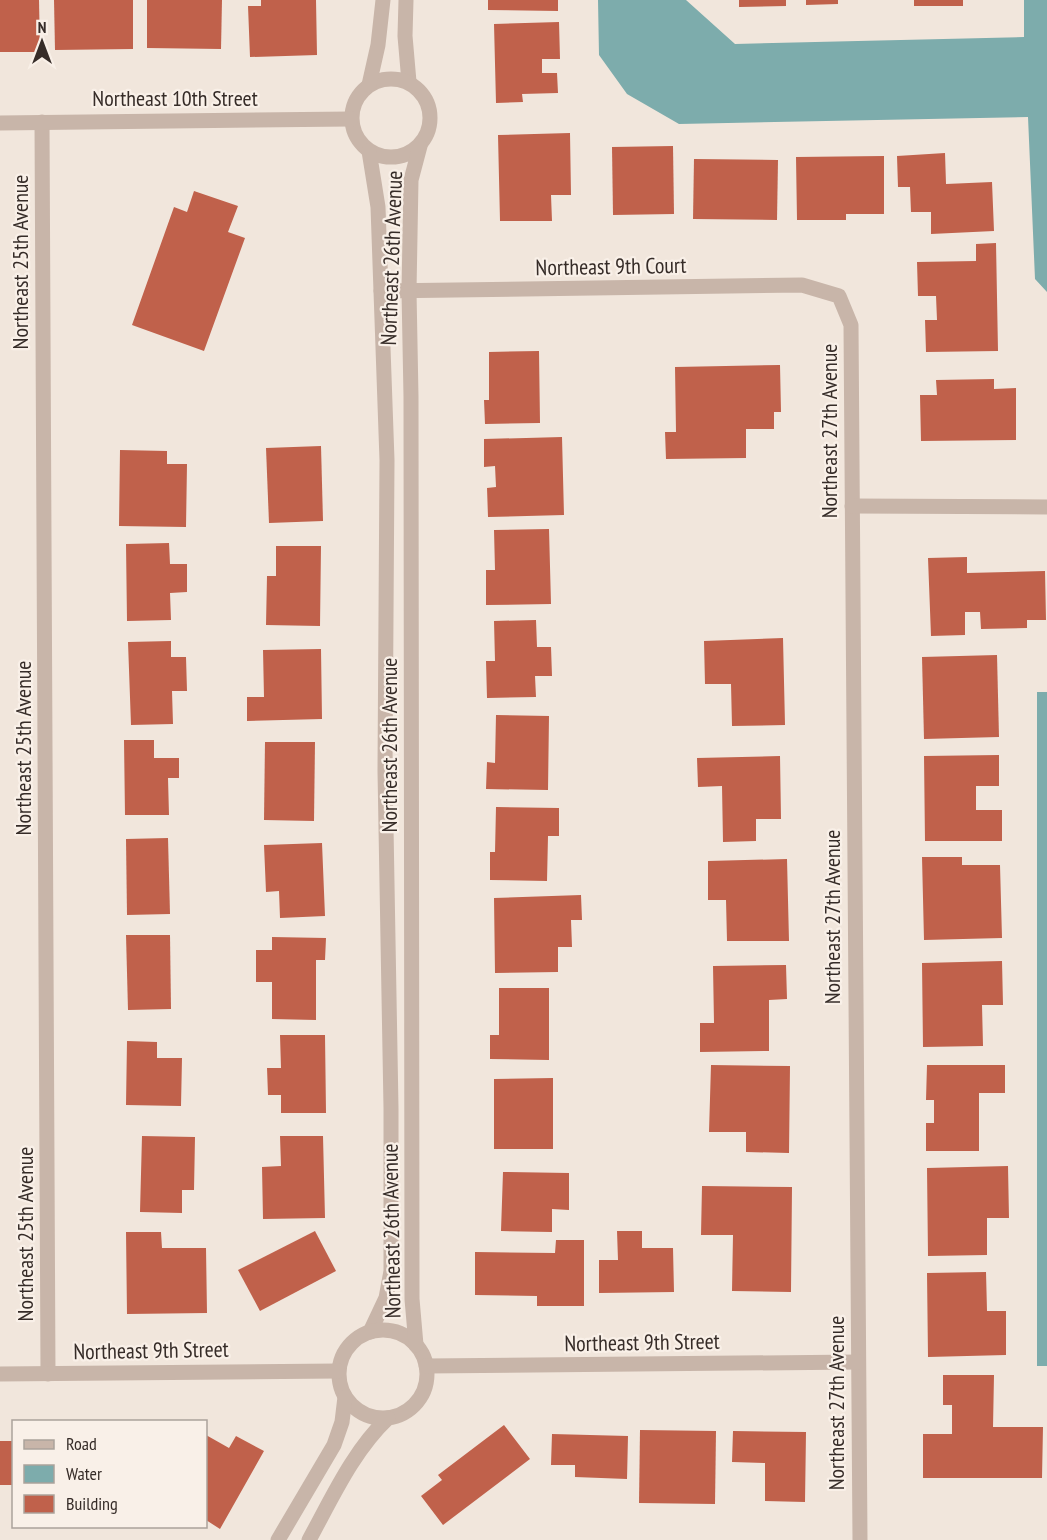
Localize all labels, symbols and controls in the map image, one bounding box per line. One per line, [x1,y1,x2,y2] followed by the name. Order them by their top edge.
[12,12,72,72] north arrow
[38,17,46,37] text: N
[92,84,258,112] street label: Northeast 10th Street
[374,170,408,346] street label: Northeast 26th Avenue
[6,175,34,349] street label: Northeast 25th Avenue
[535,251,687,281] street label: Northeast 9th Court
[815,344,843,518] street label: Northeast 27th Avenue
[375,658,403,832] street label: Northeast 26th Avenue
[9,661,37,835] street label: Northeast 25th Avenue
[818,830,846,1004] street label: Northeast 27th Avenue
[375,1143,407,1319] street label: Northeast 26th Avenue
[11,1147,39,1321] street label: Northeast 25th Avenue
[822,1316,850,1490] street label: Northeast 27th Avenue
[564,1327,720,1357] street label: Northeast 9th Street
[73,1335,229,1365] street label: Northeast 9th Street
[12,1420,207,1528] legend
[66,1432,97,1455] text: Road
[66,1462,102,1485] text: Water
[66,1492,118,1515] text: Building

